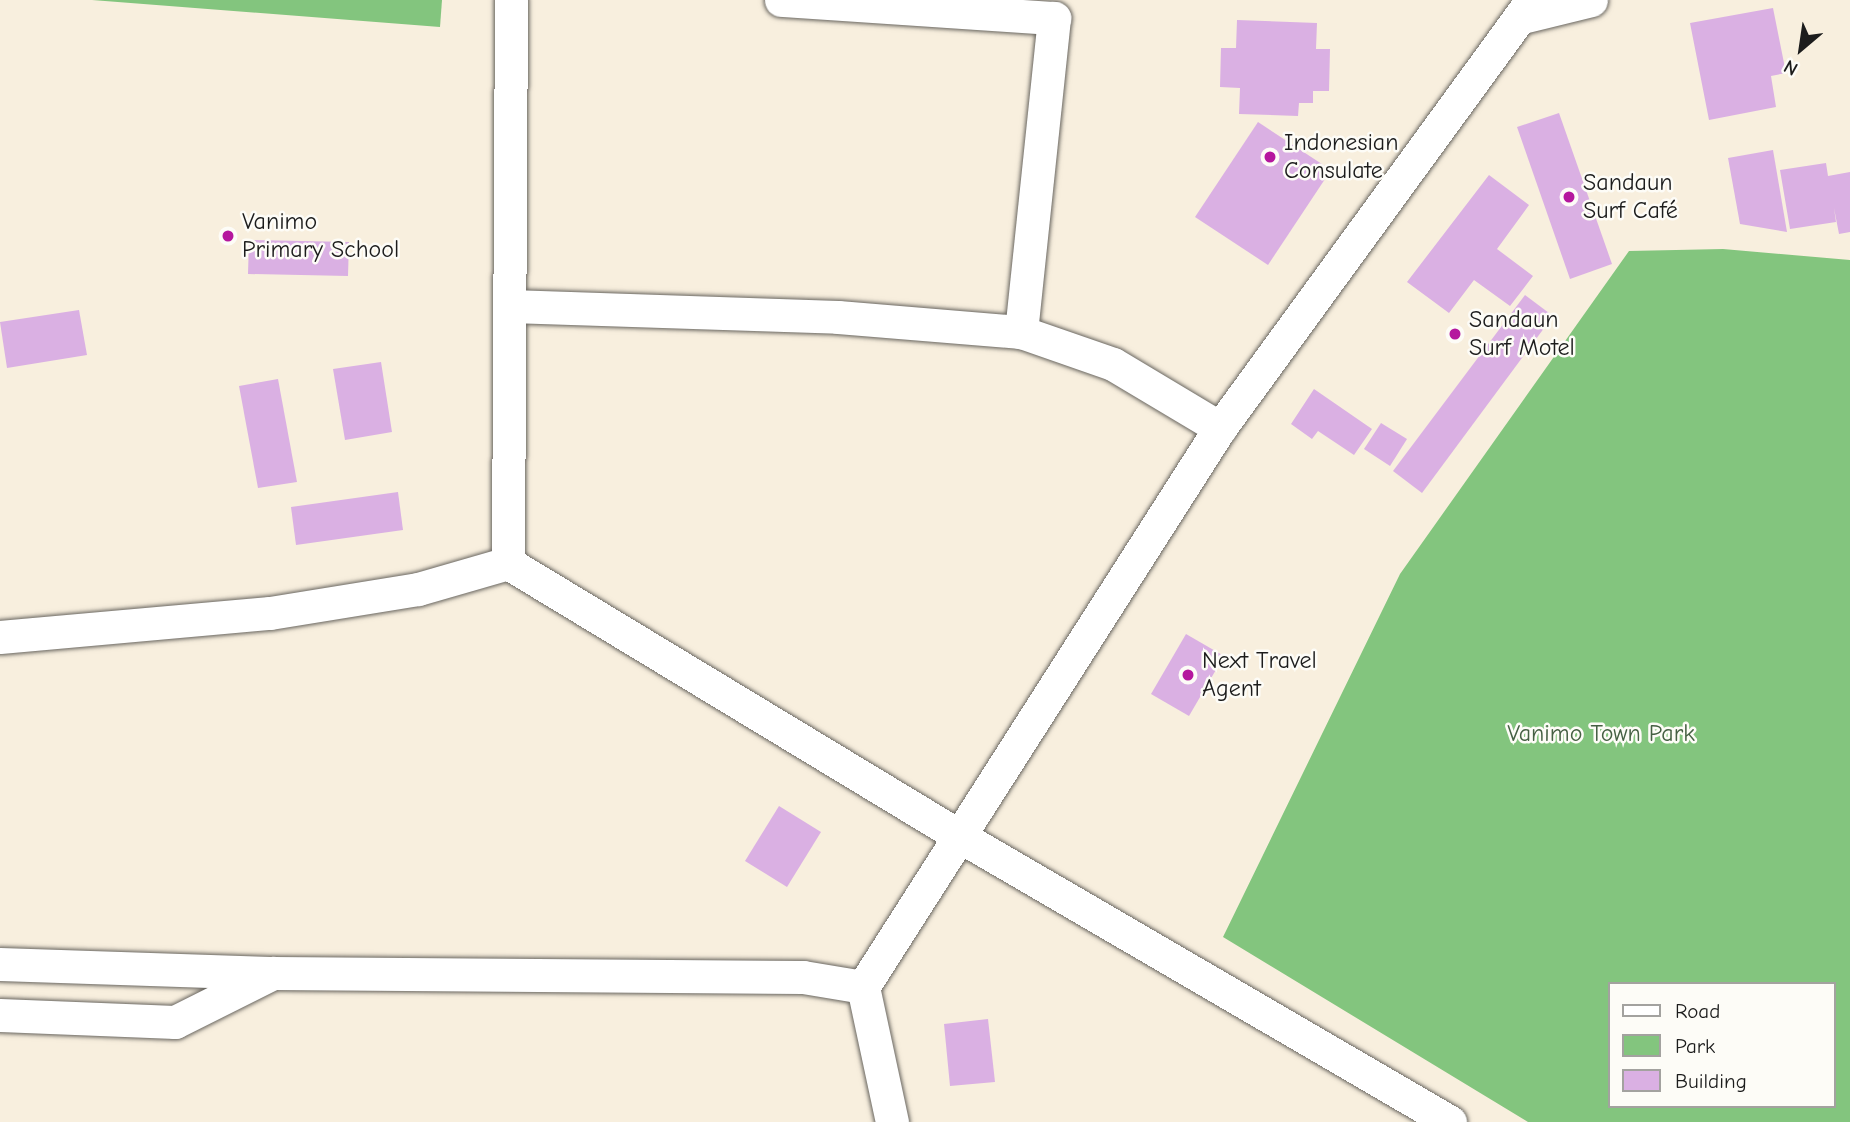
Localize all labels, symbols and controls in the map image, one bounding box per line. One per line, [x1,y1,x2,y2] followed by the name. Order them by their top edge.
[1766,14,1836,84] north arrow
[1780,55,1802,80] text: N
[1284,129,1398,185] place label: Indonesian Consulate
[1262,149,1278,165] marker: Indonesian Consulate
[1583,169,1678,225] place label: Sandaun Surf Café
[1561,189,1577,205] marker: Sandaun Surf Café
[242,208,399,264] place label: Vanimo Primary School
[220,228,236,244] marker: Vanimo Primary School
[1469,306,1575,362] place label: Sandaun Surf Motel
[1447,326,1463,342] marker: Sandaun Surf Motel
[1202,647,1317,703] place label: Next Travel Agent
[1180,667,1196,683] marker: Next Travel Agent
[1507,720,1695,748] park label: Vanimo Town Park
[1608,982,1836,1108] legend
[1675,999,1720,1023] text: Road
[1675,1034,1715,1058] text: Park
[1675,1069,1747,1093] text: Building

